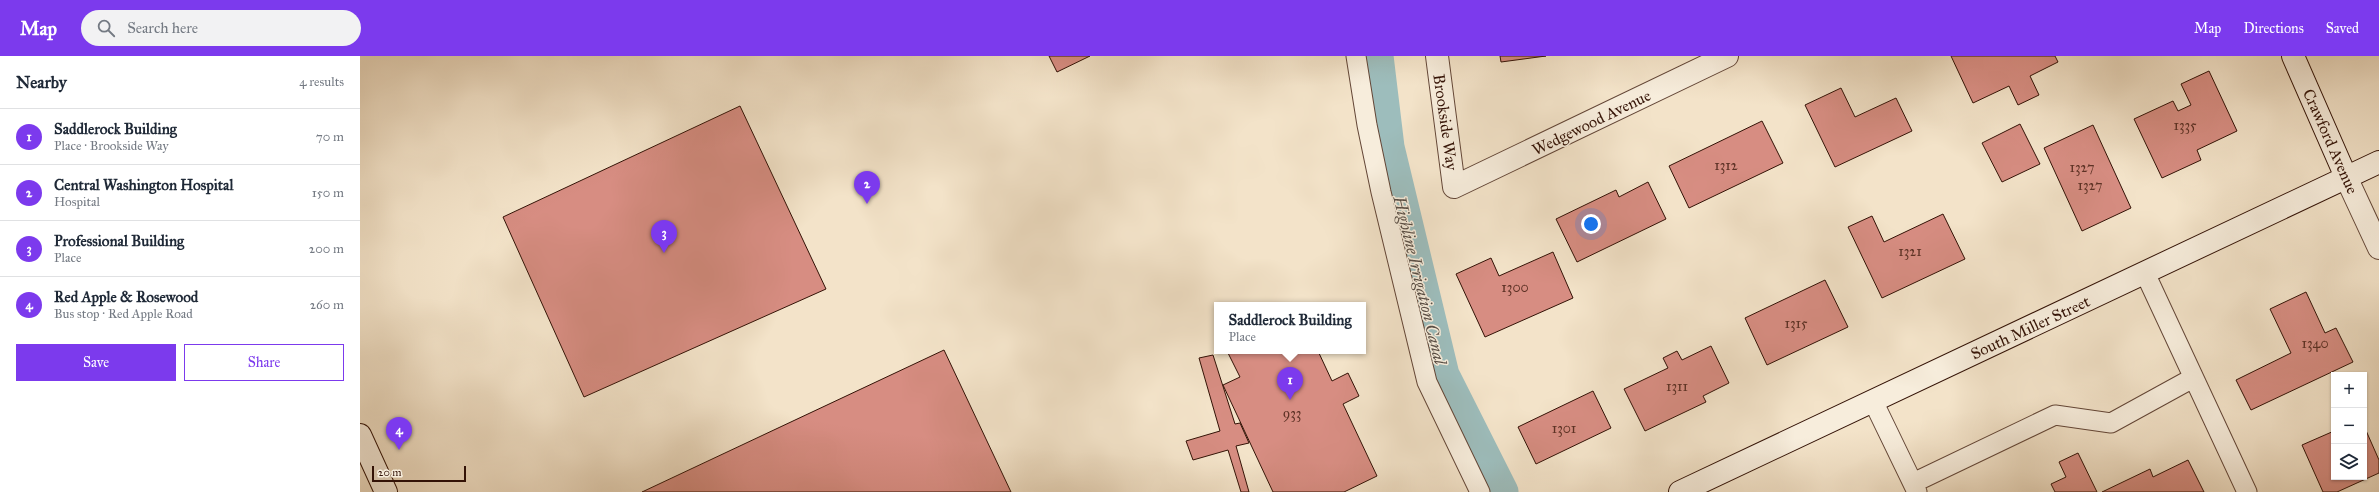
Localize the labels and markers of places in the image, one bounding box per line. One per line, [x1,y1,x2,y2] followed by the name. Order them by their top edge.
[854,171,880,204] pin: 2
[651,220,677,253] pin: 3
[1277,367,1303,400] pin: 1
[386,417,412,450] pin: 4

